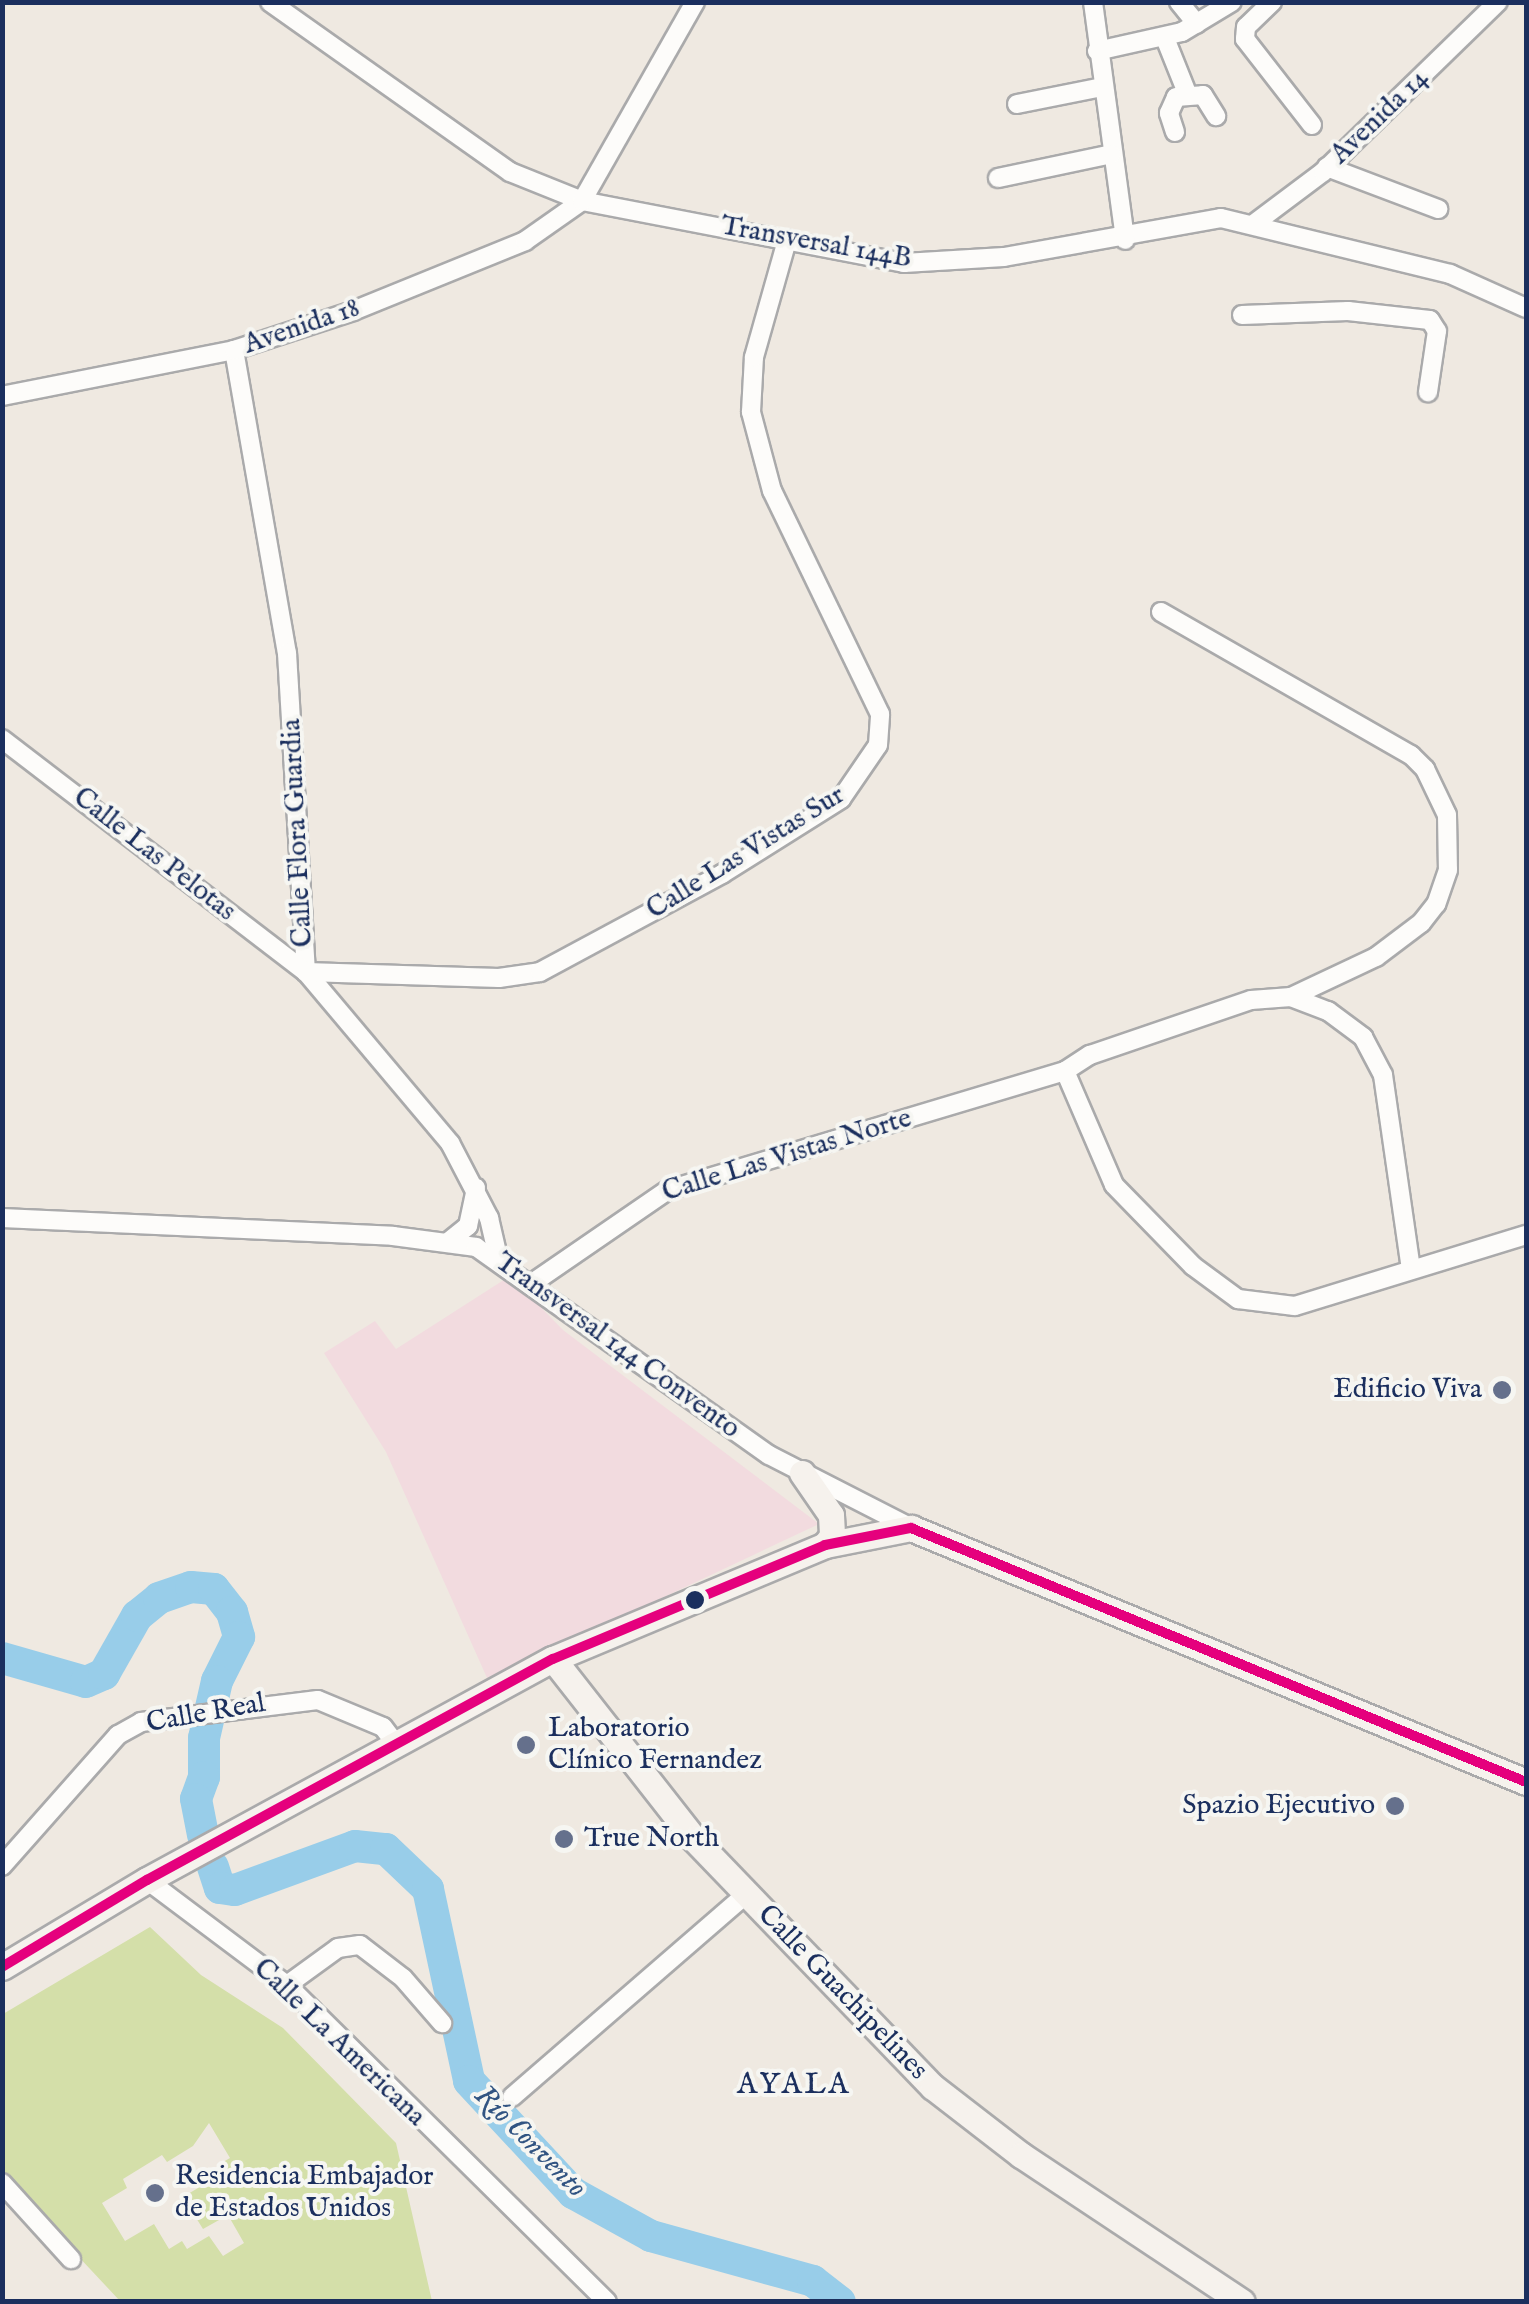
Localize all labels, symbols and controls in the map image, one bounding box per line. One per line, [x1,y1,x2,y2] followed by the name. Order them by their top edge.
[1324,62,1436,172] street label: Avenida 14
[718,210,914,276] street label: Transversal 144B
[240,292,364,362] street label: Avenida 18
[275,718,321,948] street label: Calle Flora Guardia
[641,779,851,927] street label: Calle Las Vistas Sur
[66,781,242,929] street label: Calle Las Pelotas
[658,1102,916,1210] street label: Calle Las Vistas Norte
[488,1246,746,1446] street label: Transversal 144 Convento
[1333,1373,1482,1407] place label: Edificio Viva
[1491,1379,1513,1401] marker: Edificio Viva
[685,1590,705,1610] unlabelled marker
[144,1687,268,1741] street label: Calle Real
[548,1712,762,1778] place label: Laboratorio Clínico Fernandez
[513,1732,539,1758] marker: Laboratorio Clínico Fernandez
[1182,1789,1375,1823] place label: Spazio Ejecutivo
[1384,1795,1406,1817] marker: Spazio Ejecutivo
[584,1822,719,1856] place label: True North
[553,1828,575,1850] marker: True North
[750,1899,934,2087] street label: Calle Guachipelines
[246,1952,432,2134] street label: Calle La Americana
[737,2067,851,2103] district label: AYALA
[466,2078,594,2206] water label: Río Convento
[175,2160,434,2226] place label: Residencia Embajador de Estados Unidos
[144,2182,166,2204] marker: Residencia Embajador de Estados Unidos

